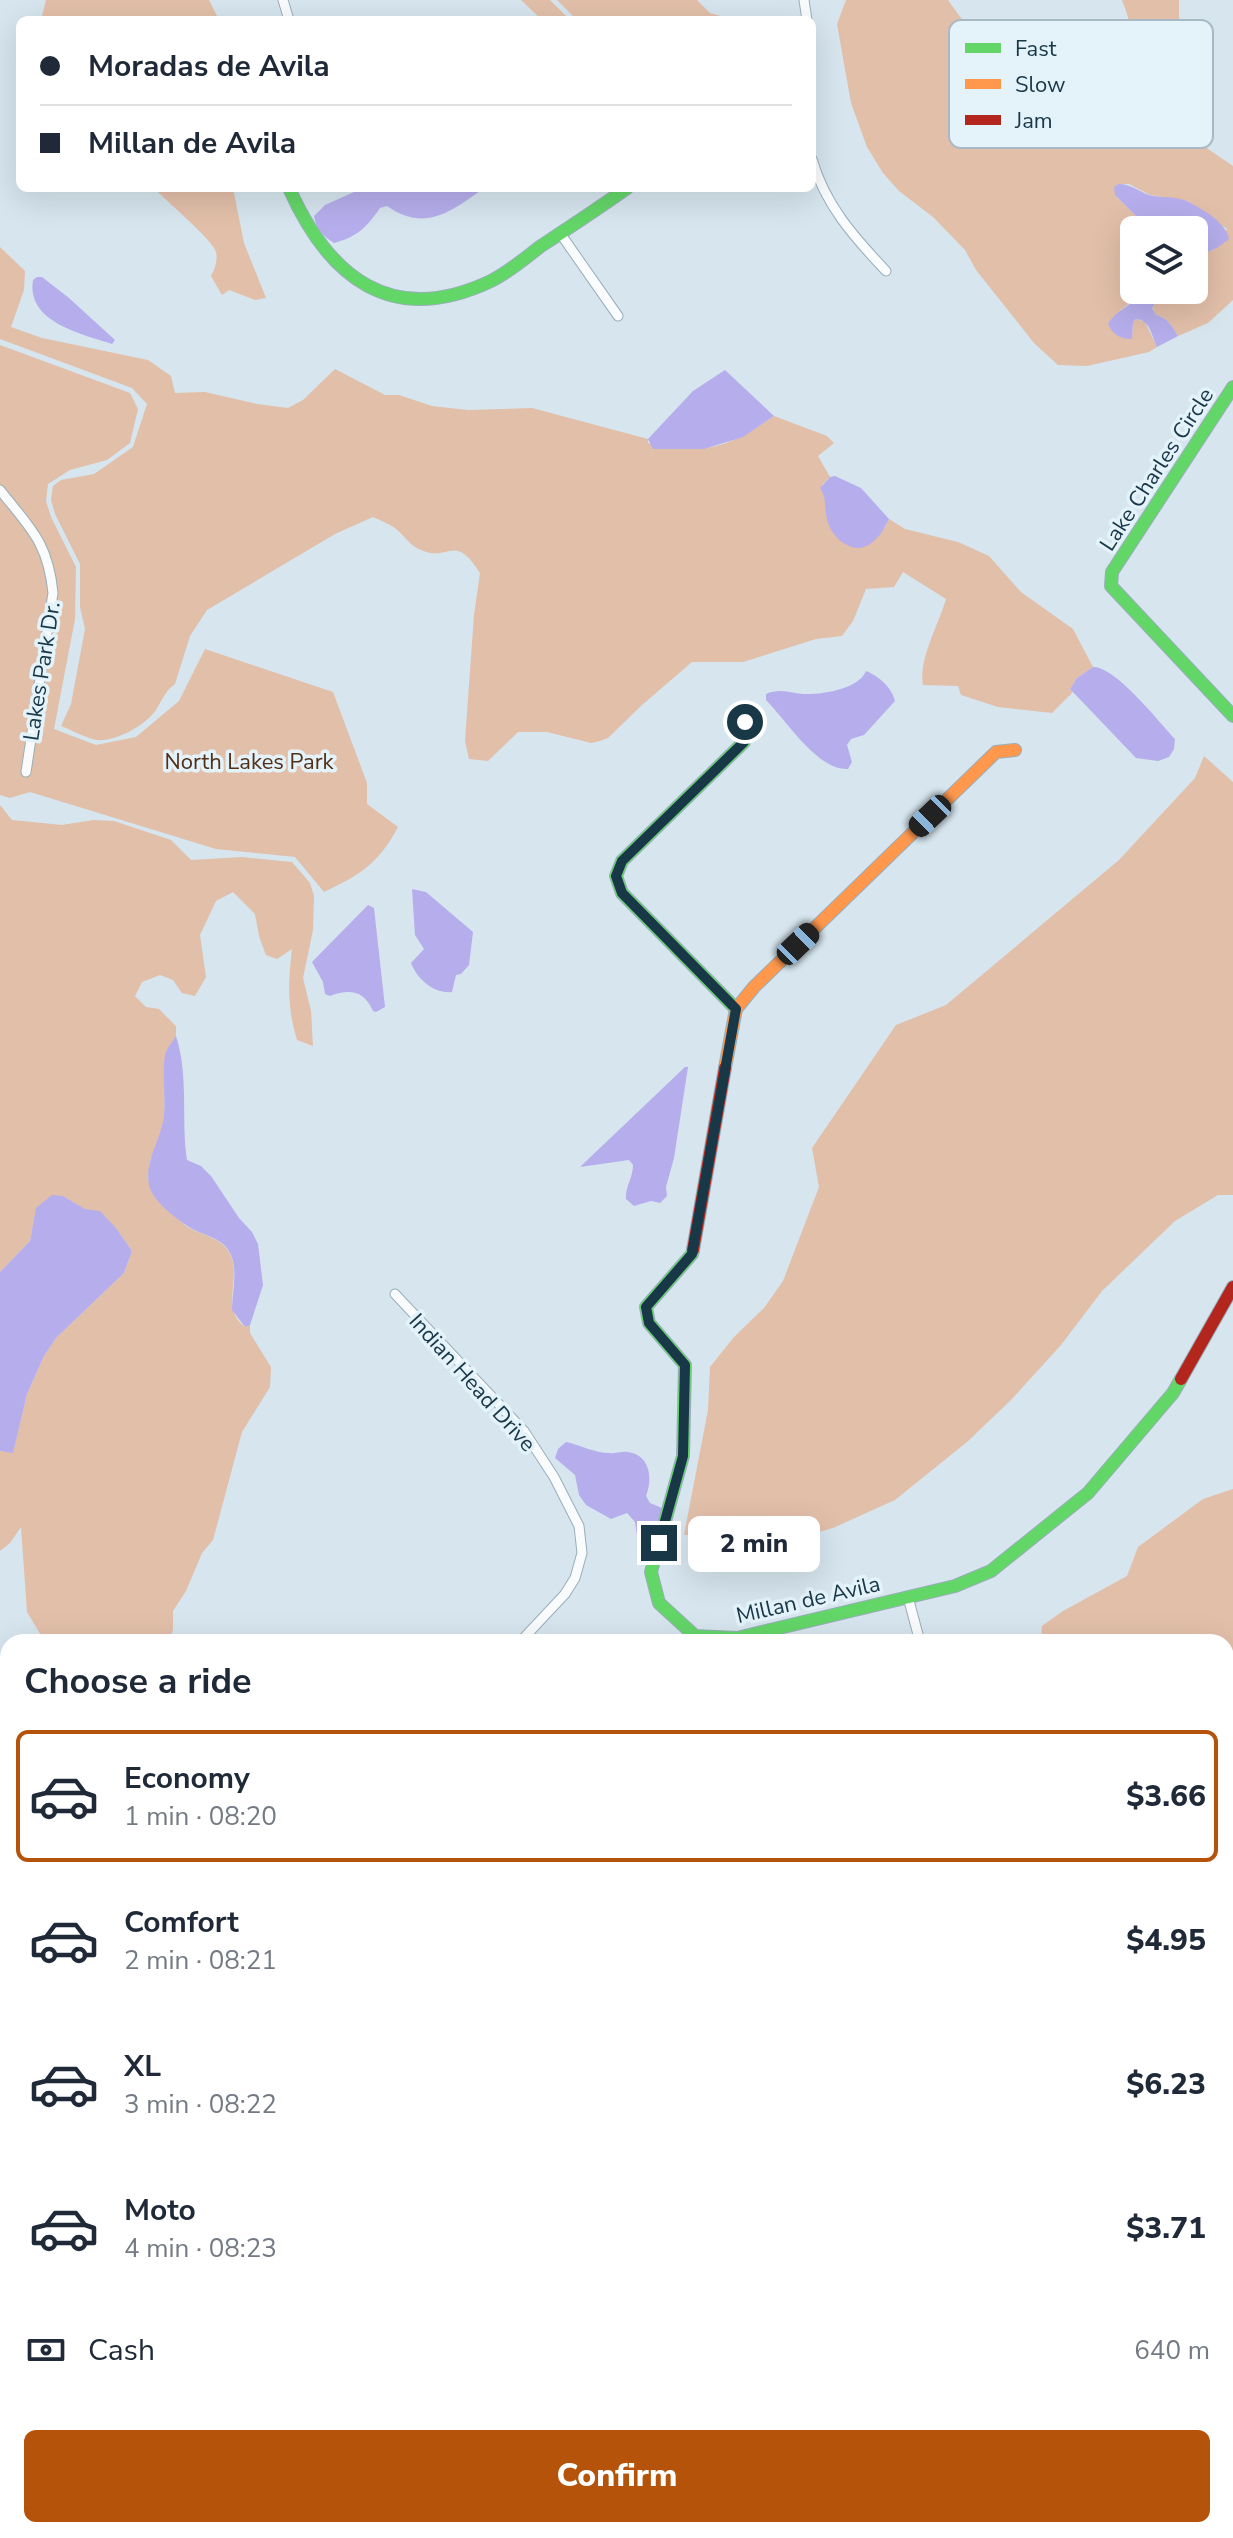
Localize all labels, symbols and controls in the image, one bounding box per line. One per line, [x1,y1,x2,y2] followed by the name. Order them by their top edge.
[949,20,1213,148] legend
[1015,34,1057,64] text: Fast
[88,46,330,87] text: Moradas de Avila
[1015,70,1066,100] text: Slow
[1014,106,1053,136] text: Jam
[88,123,296,164] text: Millan de Avila
[1120,216,1208,304] map controls
[1120,216,1208,304] button: layers
[1093,382,1221,557] street label: Lake Charles Circle
[16,599,68,743] street label: Lakes Park Dr.
[727,704,763,740] route start
[164,747,335,777] park label: North Lakes Park
[904,791,956,841] car
[772,919,824,969] car
[402,1307,543,1458] street label: Indian Head Drive
[687,1515,819,1571] callout: 2 min
[641,1525,677,1561] route end
[720,1526,788,1561] text: 2 min
[733,1569,883,1631] street label: Millan de Avila
[24,1657,252,1706] text: Choose a ride
[124,1758,250,1799] text: Economy
[28,1760,100,1832] icon: car
[1126,1776,1206,1817] text: $3.66
[124,1799,277,1834] text: 1 min · 08:20
[124,1902,239,1943] text: Comfort
[28,1904,100,1976] icon: car
[1126,1920,1206,1961] text: $4.95
[124,1943,277,1978] text: 2 min · 08:21
[124,2046,161,2087] text: XL
[28,2048,100,2120] icon: car
[1126,2064,1206,2105] text: $6.23
[124,2087,277,2122] text: 3 min · 08:22
[124,2190,196,2231] text: Moto
[28,2192,100,2264] icon: car
[1126,2208,1206,2249] text: $3.71
[124,2231,277,2266] text: 4 min · 08:23
[24,2328,68,2372] icon: cash
[88,2330,155,2371] text: Cash
[1134,2333,1210,2368] text: 640 m
[24,2430,1210,2522] button: Confirm

